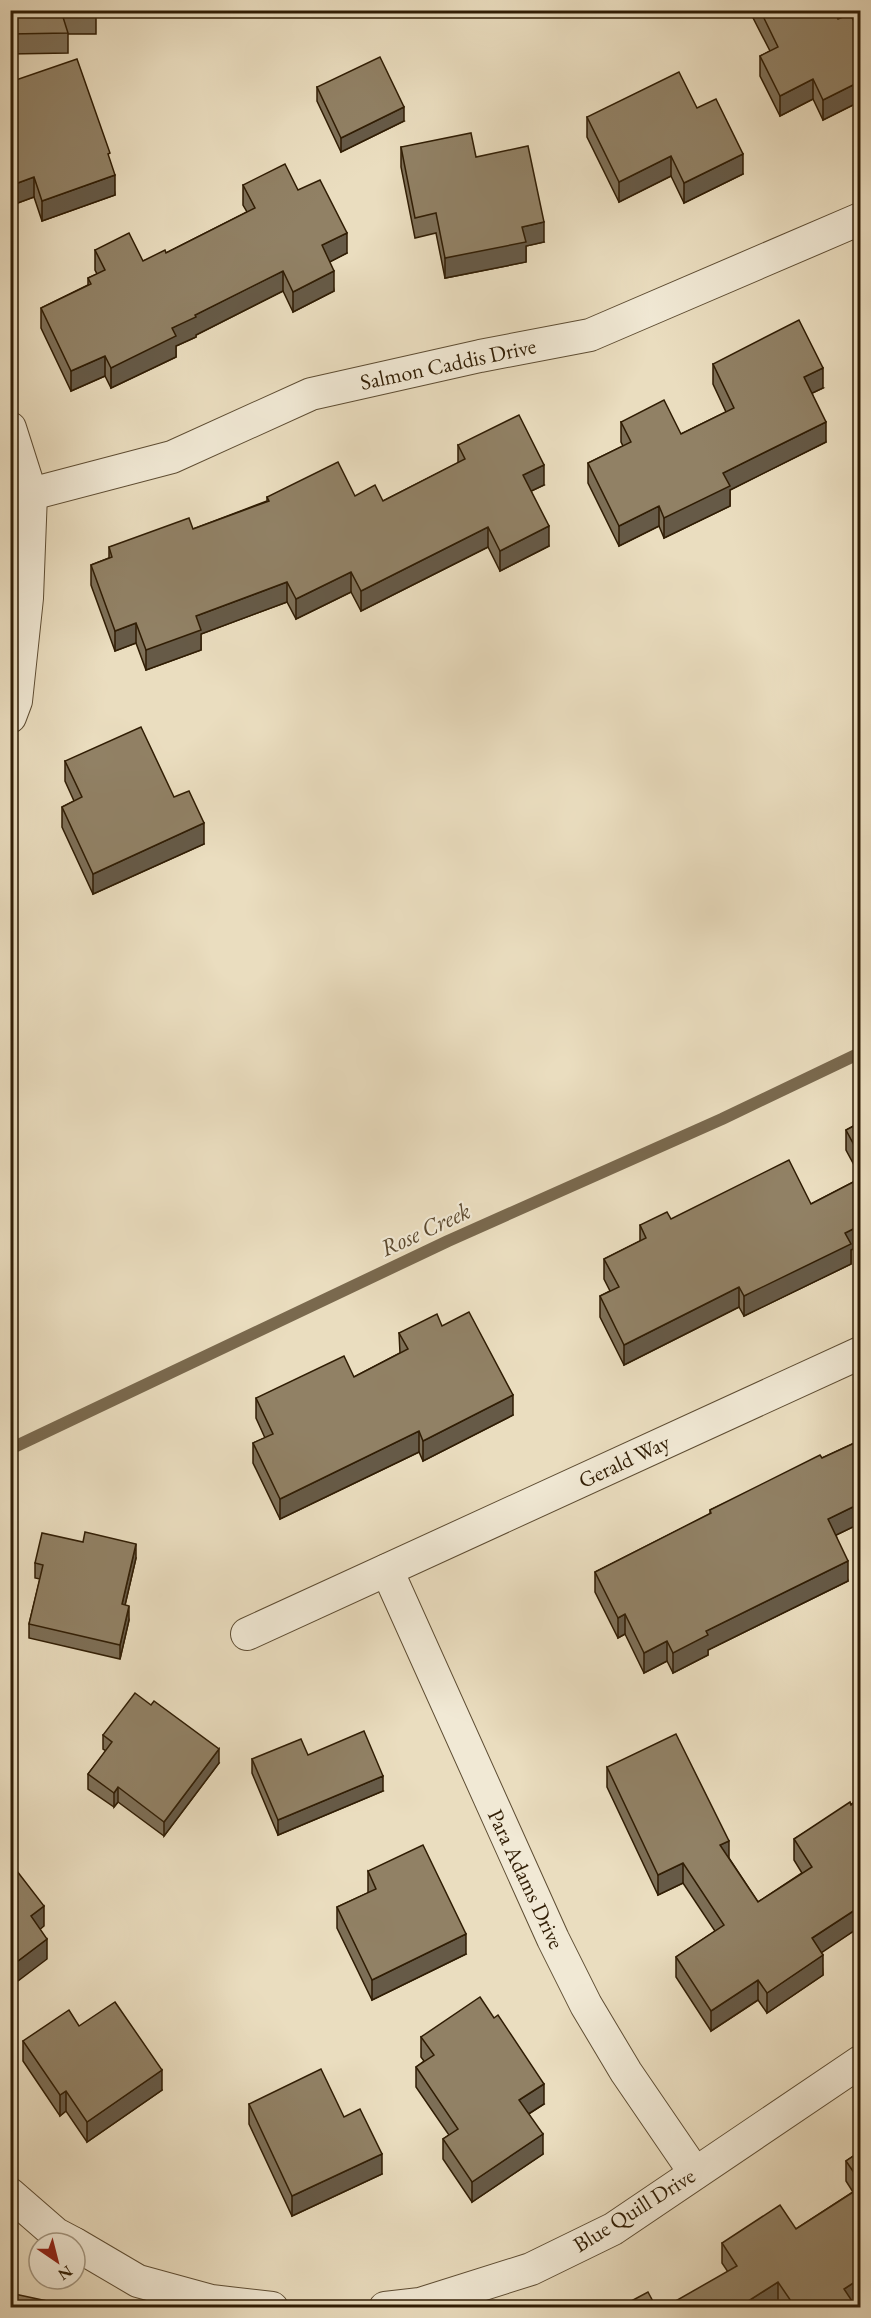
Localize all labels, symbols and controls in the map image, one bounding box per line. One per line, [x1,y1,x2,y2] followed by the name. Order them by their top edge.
[358,331,539,397] street label: Salmon Caddis Drive
[375,1195,475,1263] water label: Rose Creek
[574,1427,675,1495] street label: Gerald Way
[481,1804,571,1954] street label: Para Adams Drive
[568,2161,701,2259] street label: Blue Quill Drive
[27,2231,87,2291] north arrow
[54,2261,77,2285] text: N

